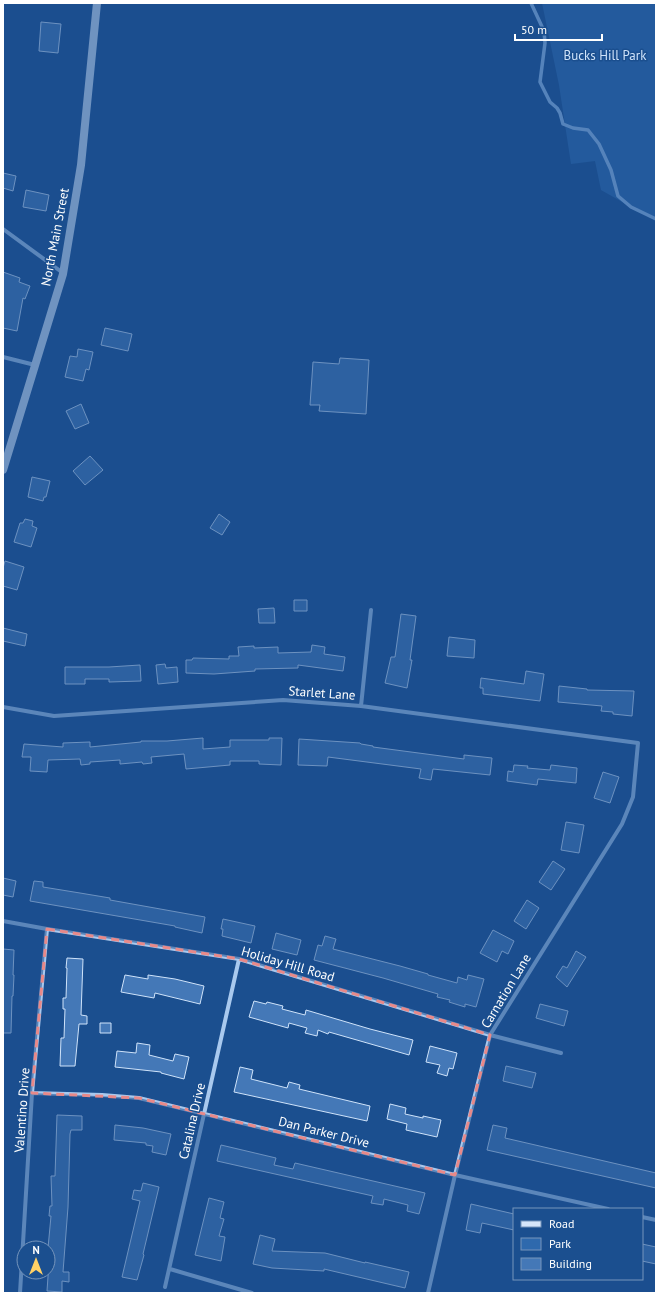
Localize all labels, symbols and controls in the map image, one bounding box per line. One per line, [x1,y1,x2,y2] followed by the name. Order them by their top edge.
[515,16,602,42] scale bar
[521,22,547,37] text: 50 m
[564,47,647,64] park label: Bucks Hill Park
[37,186,73,287] street label: North Main Street
[288,682,356,704] street label: Starlet Lane
[239,943,337,985] street label: Holiday Hill Road
[477,951,535,1031] street label: Carnation Lane
[10,1067,33,1154] street label: Valentino Drive
[175,1081,209,1161] street label: Catalina Drive
[277,1113,371,1151] street label: Dan Parker Drive
[513,1208,643,1280] legend
[549,1216,574,1231] text: Road
[549,1236,571,1251] text: Park
[16,1240,56,1280] north arrow
[32,1243,40,1257] text: N
[549,1256,592,1271] text: Building

